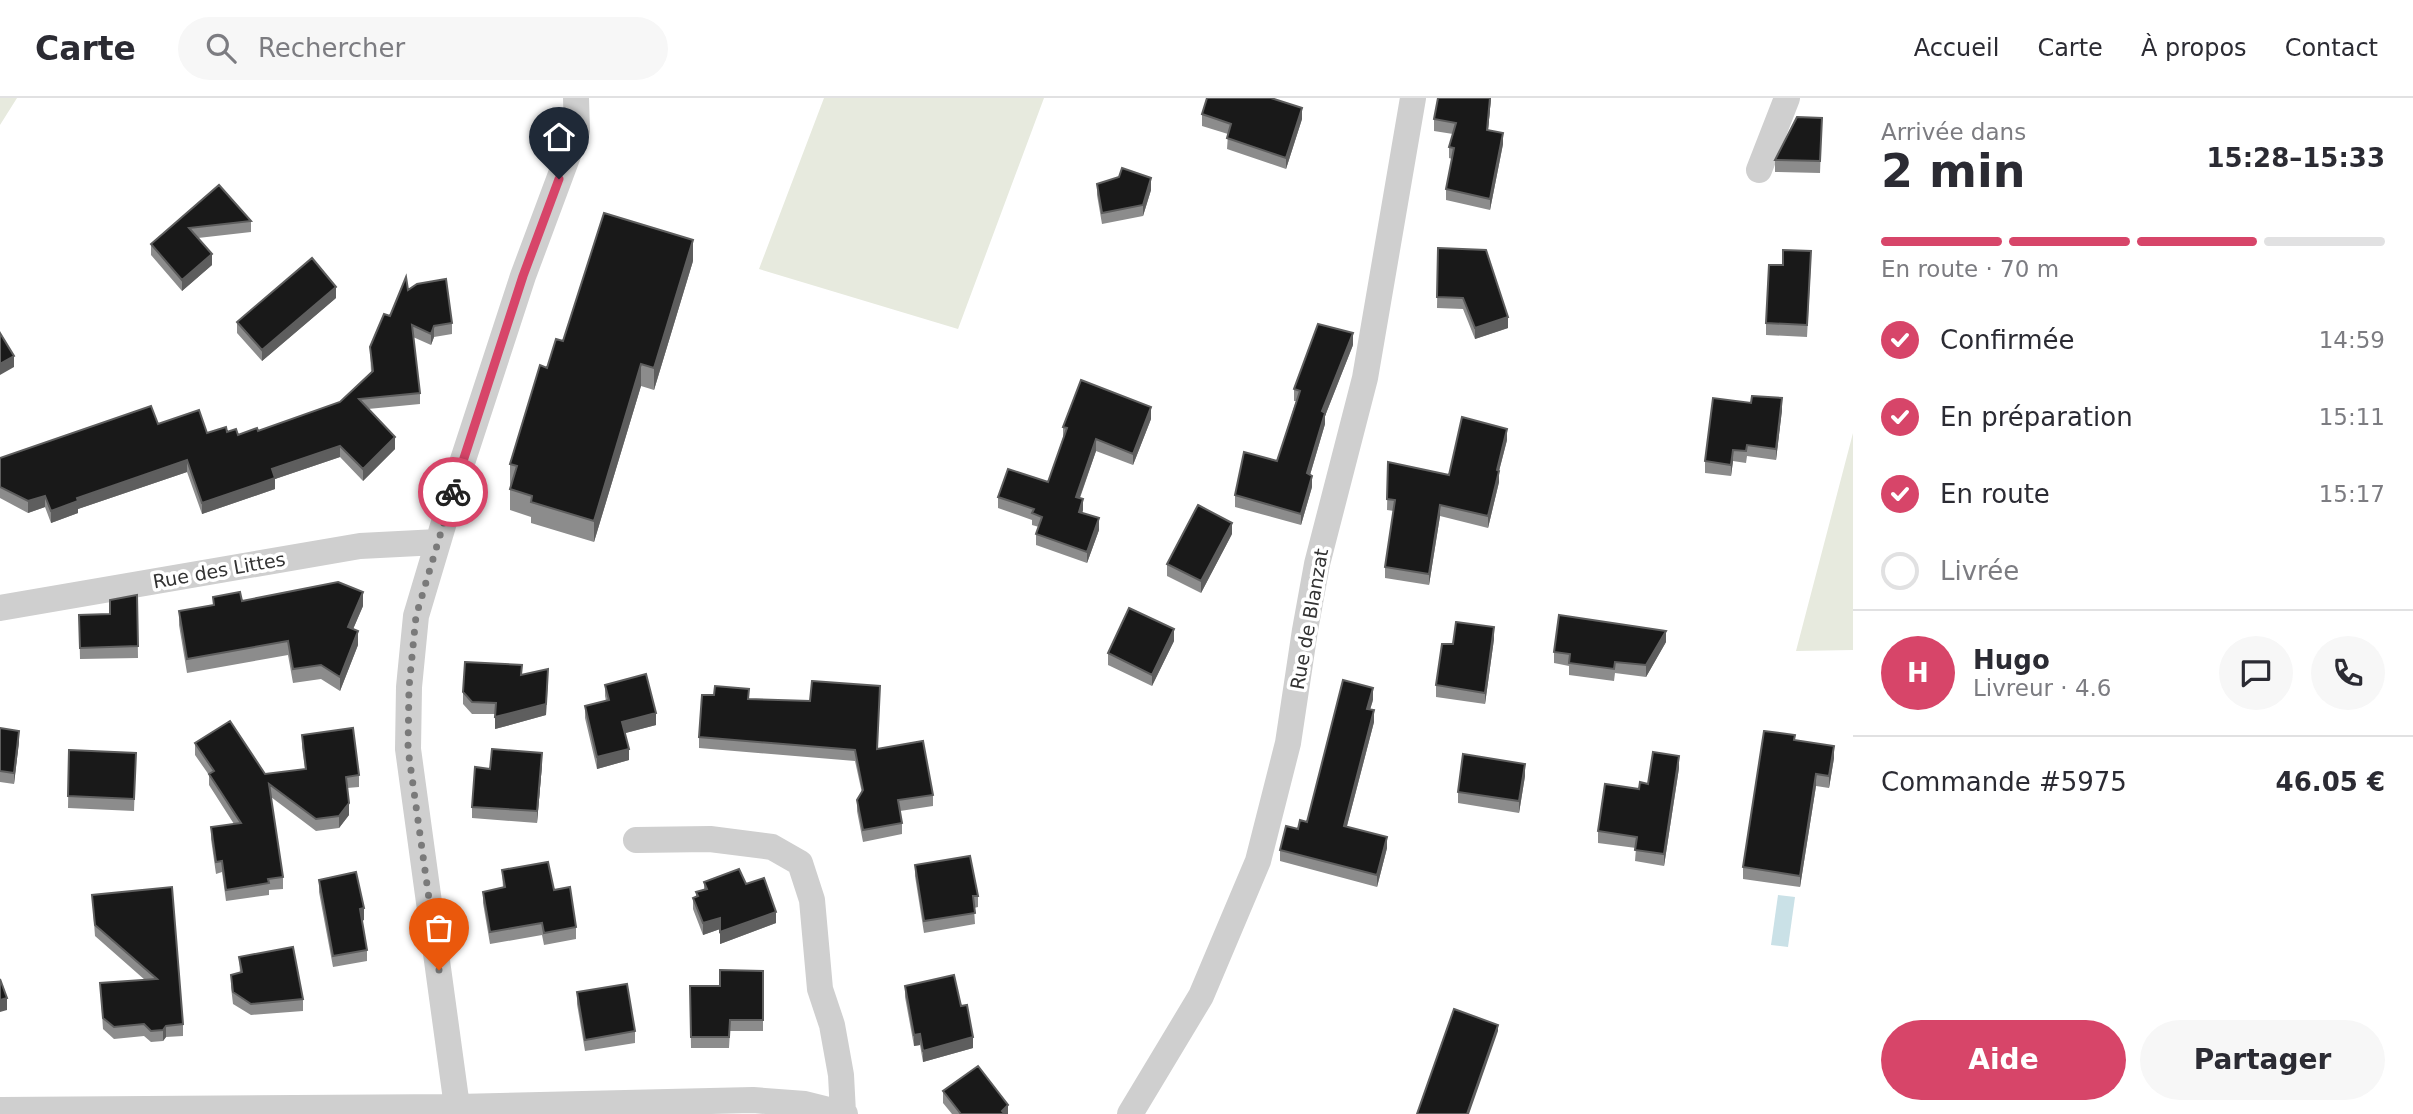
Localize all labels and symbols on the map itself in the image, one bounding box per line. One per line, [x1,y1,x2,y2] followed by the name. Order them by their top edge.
[529,107,589,179] pin
[418,457,488,527] courier
[1286,547,1332,691] street label: Rue de Blanzat
[151,548,287,592] street label: Rue des Littes
[409,898,469,970] pin

